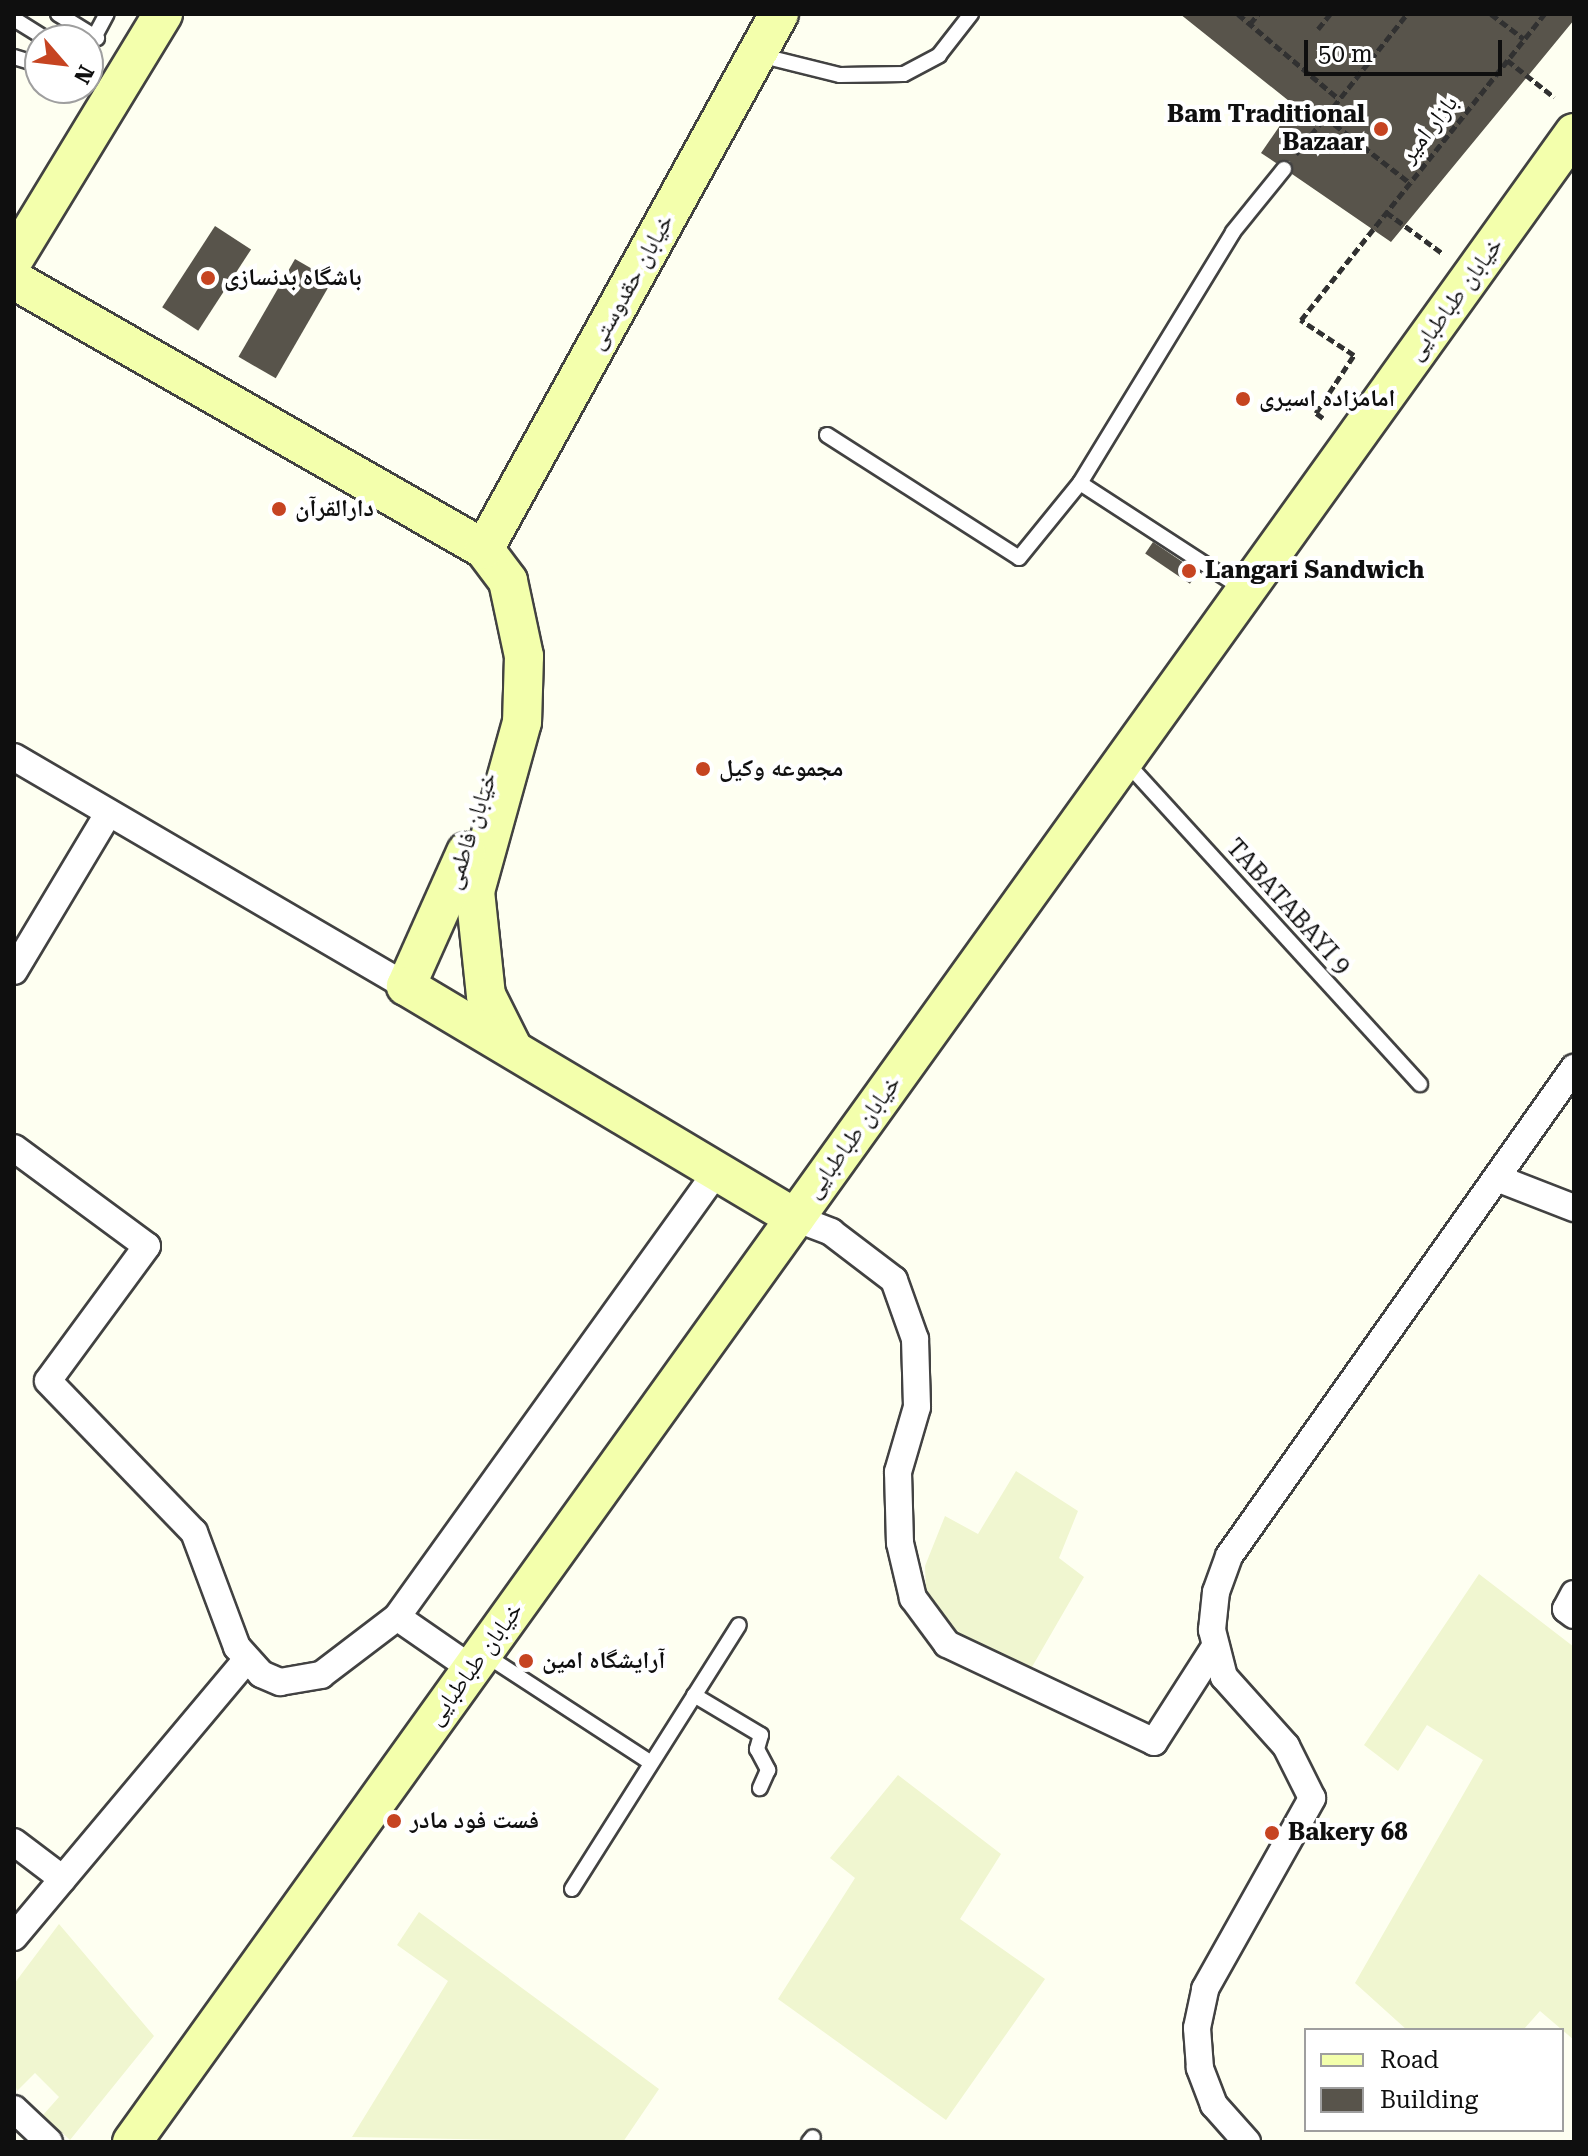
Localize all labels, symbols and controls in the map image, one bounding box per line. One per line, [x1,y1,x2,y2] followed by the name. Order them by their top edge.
[24,24,104,104] north arrow
[1308,24,1506,74] scale bar
[1318,40,1373,68] text: 50 m
[69,61,99,88] text: N
[1394,89,1464,169] street label: بازار امیر
[1167,101,1365,157] place label: Bam Traditional Bazaar
[1372,120,1390,138] marker: Bam Traditional Bazaar
[582,209,680,355] street label: خیابان حقدوستی
[1401,232,1509,366] street label: خیابان طباطبایی
[224,264,361,292] place label: باشگاه بدنسازی
[199,269,217,287] marker: باشگاه بدنسازی
[1259,385,1395,413] place label: امامزاده اسیری
[1234,390,1252,408] marker: امامزاده اسیری
[295,495,374,523] place label: دارالقرآن
[270,500,288,518] marker: دارالقرآن
[1205,557,1424,585] place label: Langari Sandwich
[1180,562,1198,580] marker: Langari Sandwich
[719,755,843,783] place label: مجموعه وکیل
[694,760,712,778] marker: مجموعه وکیل
[439,769,503,893] street label: خیابان فاطمی
[1220,833,1356,981] street label: TABATABAYI 9
[799,1070,907,1204] street label: خیابان طباطبایی
[421,1597,529,1731] street label: خیابان طباطبایی
[542,1647,665,1675] place label: آرایشگاه امین
[517,1652,535,1670] marker: آرایشگاه امین
[410,1807,539,1835] place label: فست فود مادر
[385,1812,403,1830] marker: فست فود مادر
[1288,1819,1408,1847] place label: Bakery 68
[1263,1824,1281,1842] marker: Bakery 68
[1304,2028,1564,2132] legend
[1380,2046,1439,2074] text: Road
[1380,2086,1478,2114] text: Building

